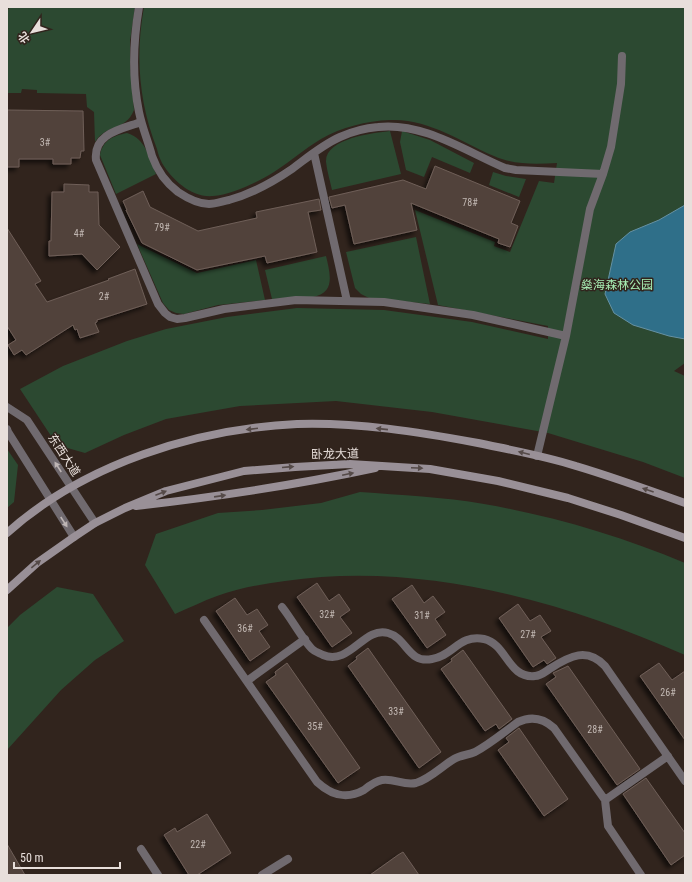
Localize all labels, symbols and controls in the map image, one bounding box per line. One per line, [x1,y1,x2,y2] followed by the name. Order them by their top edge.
[12,12,52,52] north arrow
[16,29,33,46] text: 北
[40,137,51,148] house number: 3#
[462,197,478,208] house number: 78#
[154,222,170,233] house number: 79#
[74,228,85,239] house number: 4#
[581,278,653,292] park label: 燊海森林公园
[99,291,110,302] house number: 2#
[246,426,258,432] one-way arrow
[376,426,388,432] one-way arrow
[45,431,83,479] street label: 东西大道
[311,447,359,461] street label: 卧龙大道
[517,450,529,456] one-way arrow
[54,461,61,473] one-way arrow
[282,464,294,471] one-way arrow
[411,465,424,471] one-way arrow
[342,471,354,477] one-way arrow
[642,487,654,493] one-way arrow
[155,490,167,496] one-way arrow
[213,493,226,499] one-way arrow
[60,516,68,527] one-way arrow
[31,559,42,568] one-way arrow
[319,609,335,620] house number: 32#
[414,610,430,621] house number: 31#
[237,623,253,634] house number: 36#
[520,629,536,640] house number: 27#
[660,687,676,698] house number: 26#
[388,706,404,717] house number: 33#
[307,721,323,732] house number: 35#
[587,724,603,735] house number: 28#
[190,839,206,850] house number: 22#
[14,844,120,870] scale bar
[20,851,44,865] text: 50 m

